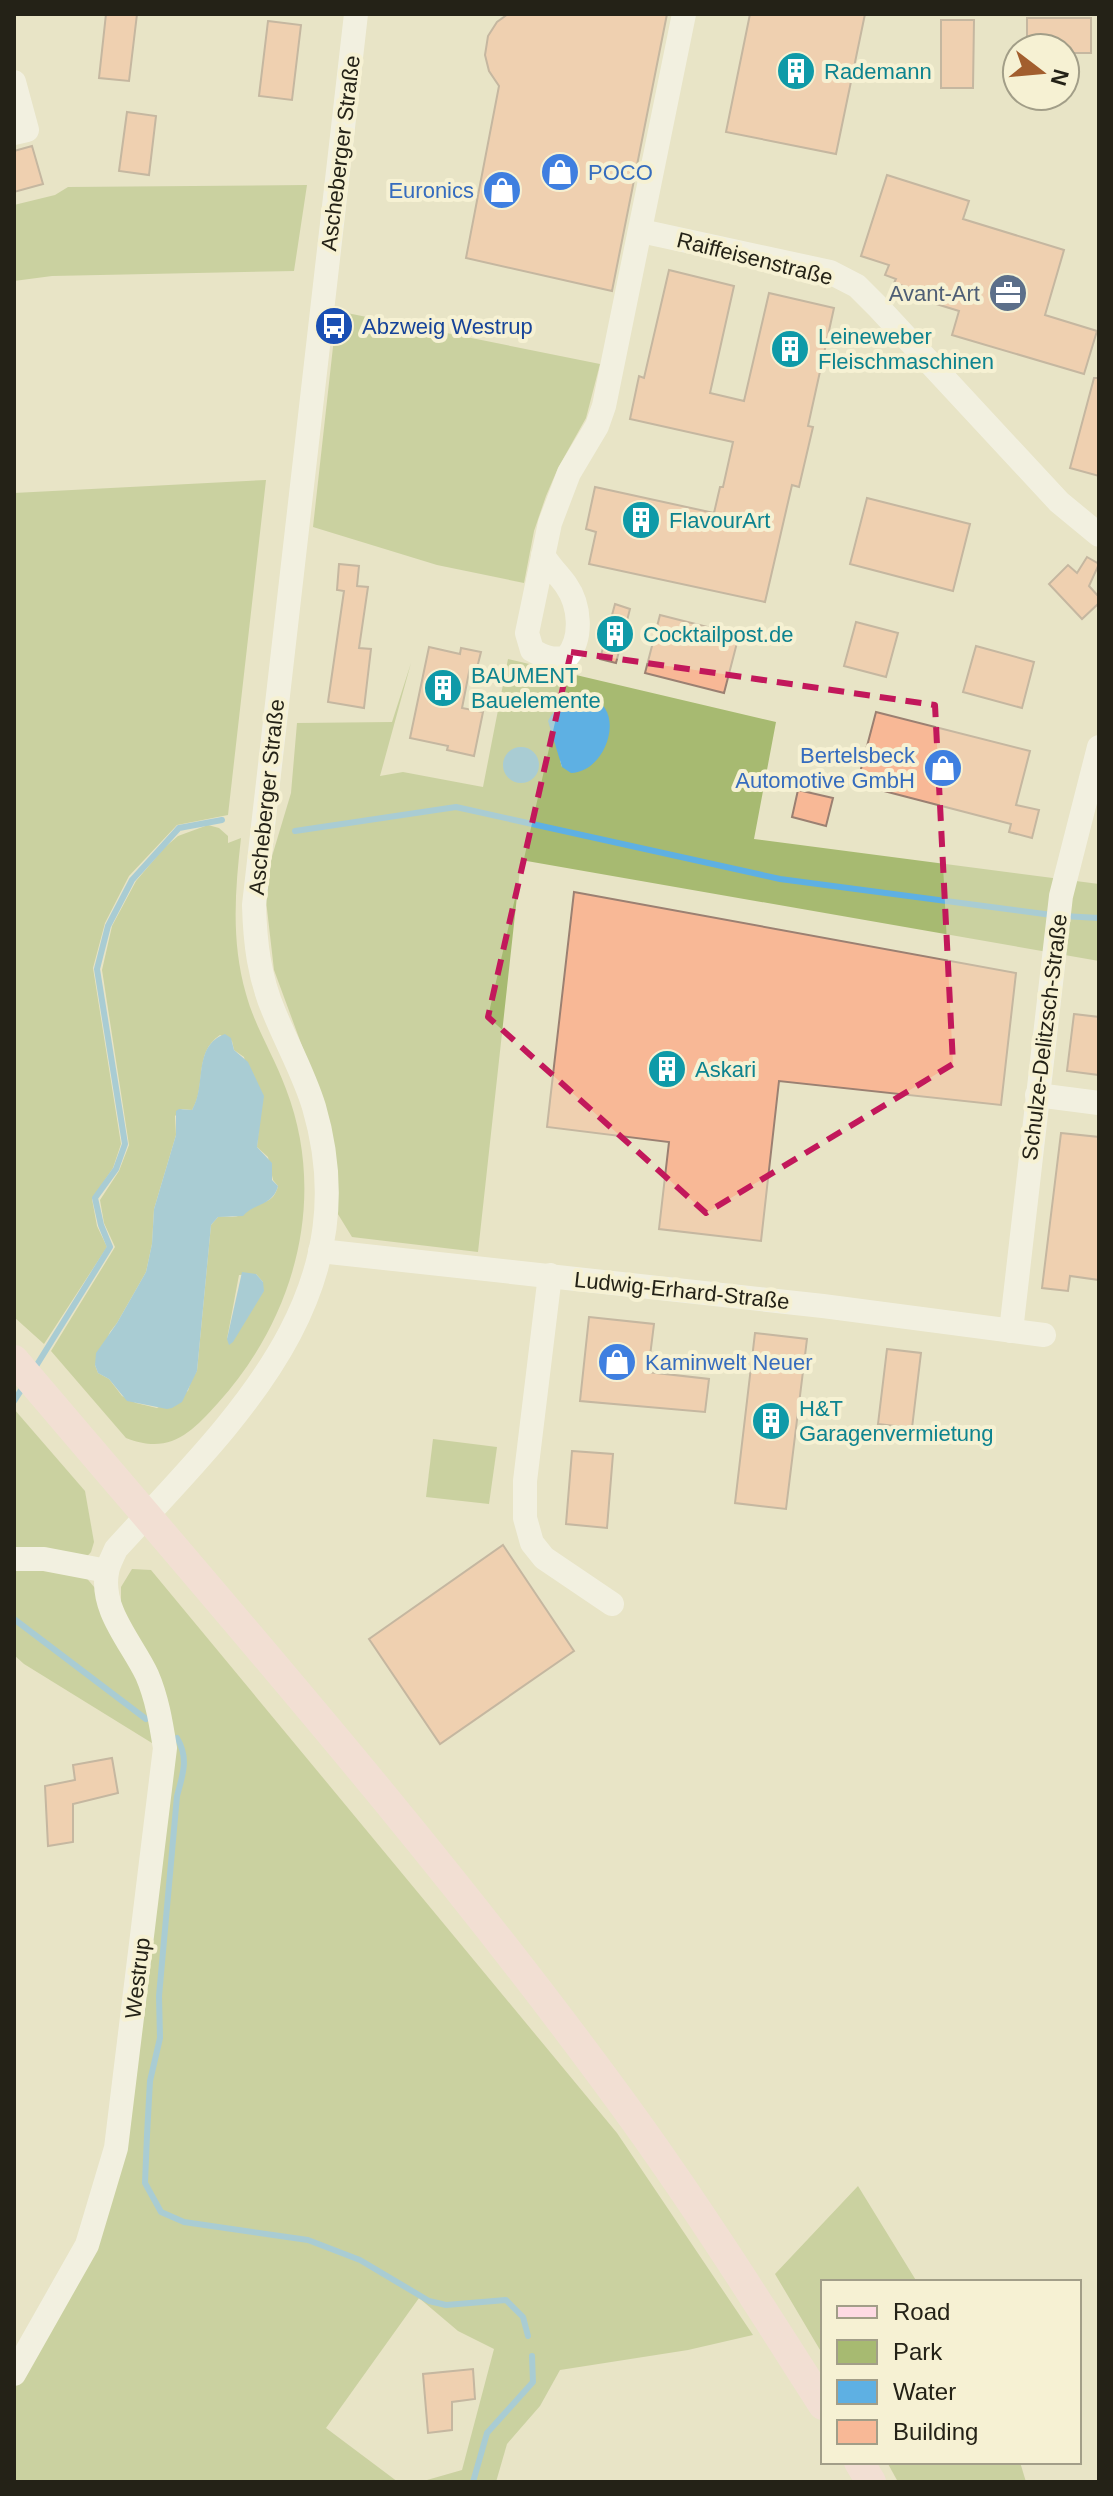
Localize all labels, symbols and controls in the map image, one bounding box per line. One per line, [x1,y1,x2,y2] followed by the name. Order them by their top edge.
[1001,32,1081,112] north arrow
[775,50,817,92] building icon: Rademann
[316,54,365,252] street label: Ascheberger Straße
[824,59,932,84] place label: Rademann
[1046,66,1074,88] text: N
[539,151,581,193] shop icon: POCO
[588,160,653,185] place label: POCO
[481,169,523,211] shop icon: Euronics
[388,178,474,203] place label: Euronics
[674,227,835,290] street label: Raiffeisenstraße
[987,272,1029,314] office icon: Avant-Art
[889,281,980,306] place label: Avant-Art
[313,305,355,347] bus stop icon: Abzweig Westrup
[362,314,533,339] place label: Abzweig Westrup
[818,324,994,374] place label: Leineweber Fleischmaschinen
[769,328,811,370] building icon: Leineweber Fleischmaschinen
[620,499,662,541] building icon: FlavourArt
[669,508,770,533] place label: FlavourArt
[594,613,636,655] building icon: Cocktailpost.de
[643,622,793,647] place label: Cocktailpost.de
[471,663,601,713] place label: BAUMENT Bauelemente
[422,667,464,709] building icon: BAUMENT Bauelemente
[244,698,289,896] street label: Ascheberger Straße
[735,743,916,793] place label: Bertelsbeck Automotive GmbH
[922,747,964,789] shop icon: Bertelsbeck Automotive GmbH
[1017,912,1072,1162] street label: Schulze-Delitzsch-Straße
[646,1048,688,1090] building icon: Askari
[695,1057,756,1082] place label: Askari
[573,1267,791,1314] street label: Ludwig-Erhard-Straße
[596,1341,638,1383] shop icon: Kaminwelt Neuer
[645,1350,813,1375] place label: Kaminwelt Neuer
[799,1396,993,1446] place label: H&T Garagenvermietung
[750,1400,792,1442] building icon: H&T Garagenvermietung
[120,1936,155,2020] street label: Westrup
[821,2280,1081,2464] legend
[893,2298,950,2325] text: Road
[893,2338,943,2365] text: Park
[893,2378,956,2405] text: Water
[893,2418,978,2445] text: Building

